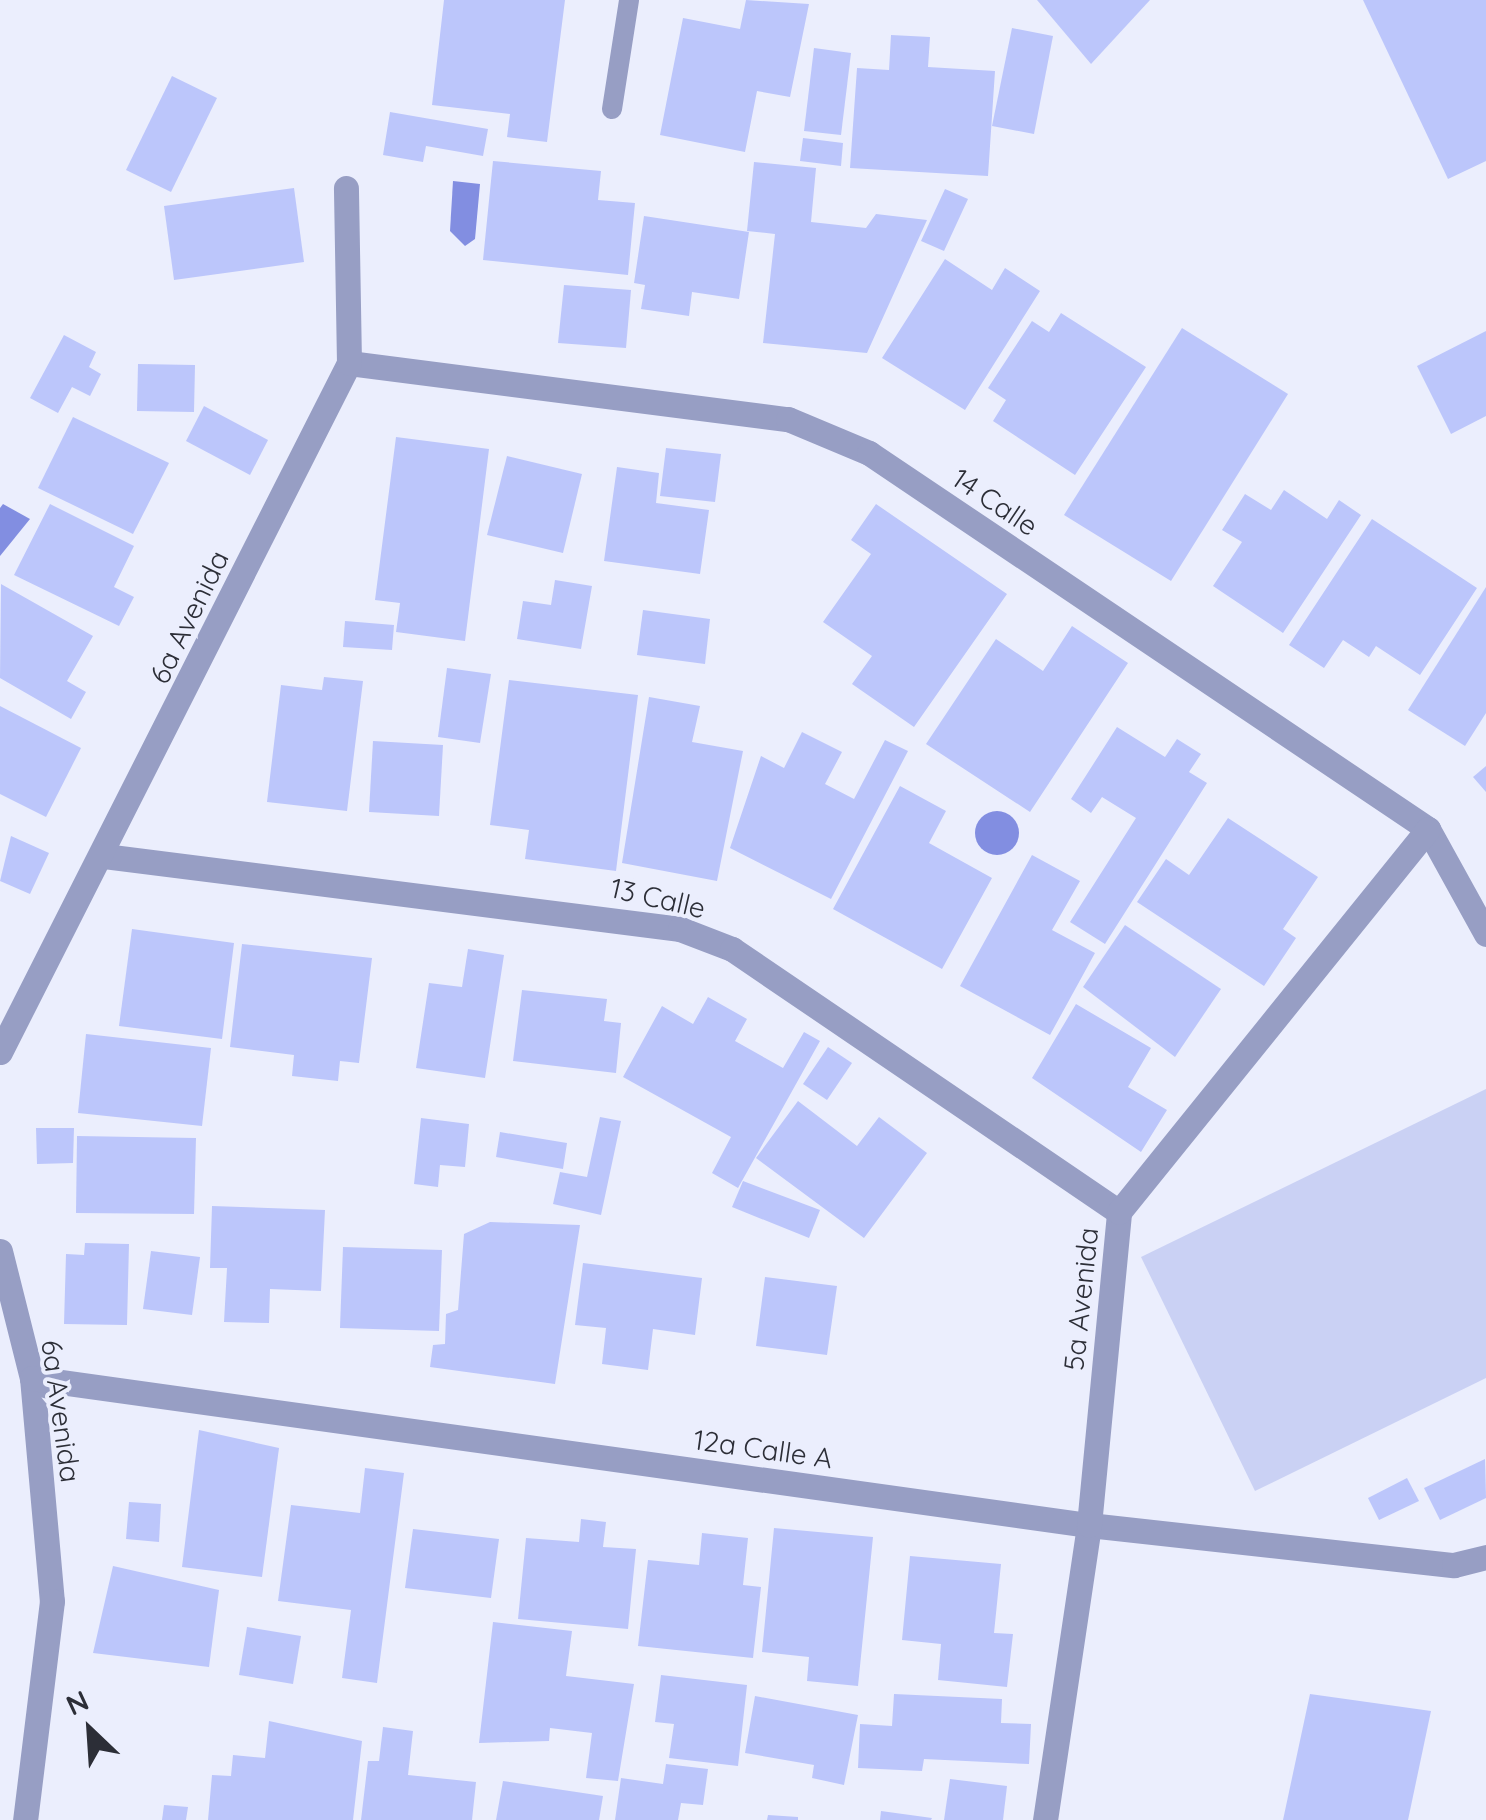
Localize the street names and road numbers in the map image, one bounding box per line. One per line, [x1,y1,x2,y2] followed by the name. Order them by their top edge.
[946,461,1044,543] street label: 14 Calle
[142,545,236,689] street label: 6a Avenida
[607,871,709,925] street label: 13 Calle
[1057,1226,1105,1372] street label: 5a Avenida
[34,1338,88,1484] street label: 6a Avenida
[691,1423,835,1475] street label: 12a Calle A

